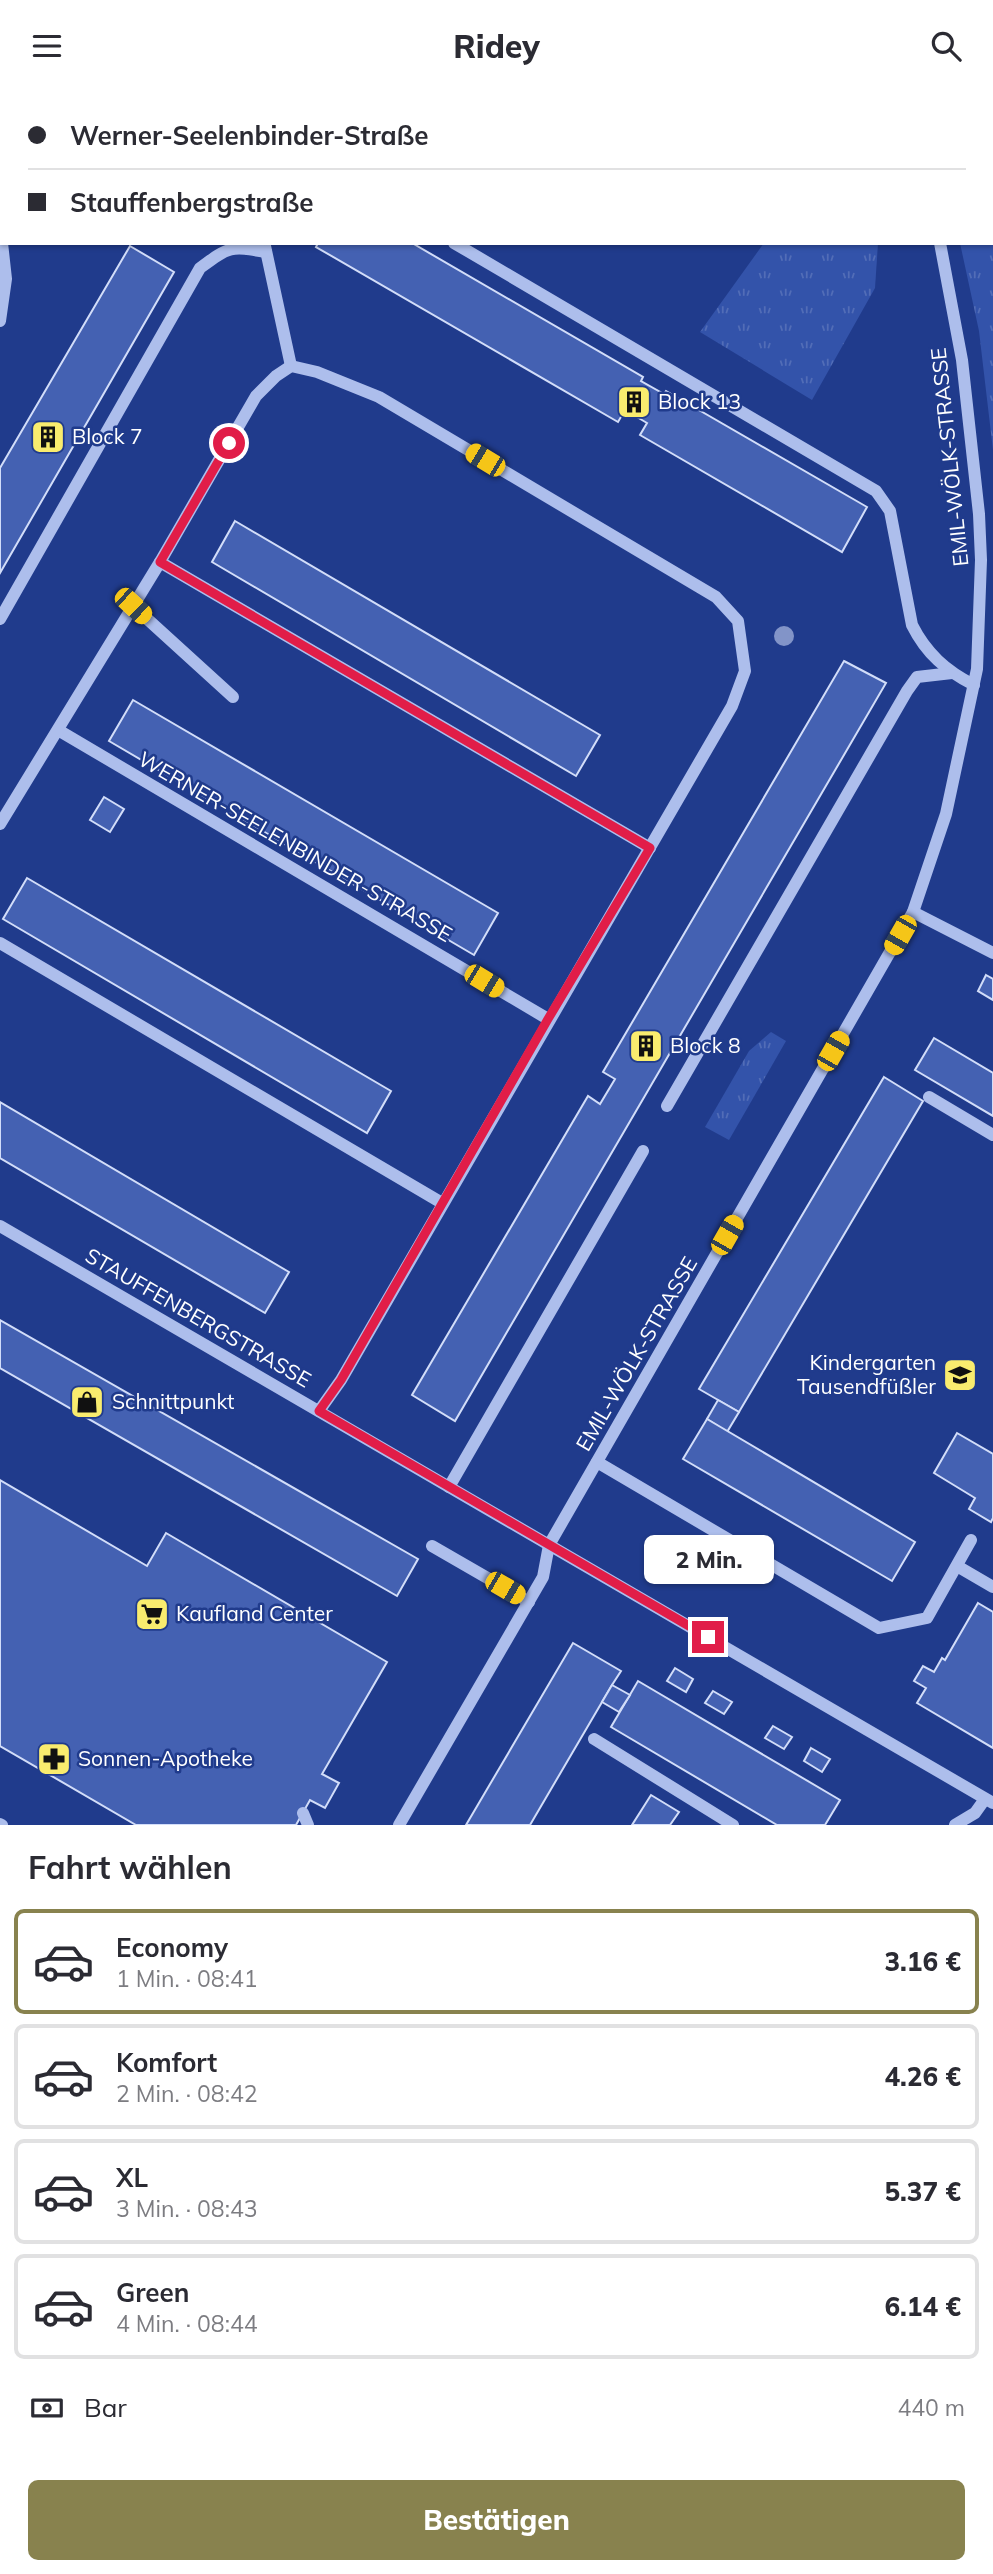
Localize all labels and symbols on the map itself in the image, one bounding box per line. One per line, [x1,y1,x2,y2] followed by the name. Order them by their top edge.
[925,346,973,568] street label: EMIL-WÖLK-STRASSE
[615,383,653,421] building icon: Block 13
[658,388,741,414] place label: Block 13
[29,418,67,456] building icon: Block 7
[72,423,143,449] place label: Block 7
[213,427,245,459] route start
[462,440,509,480] car
[111,584,156,628] car
[134,745,457,947] street label: WERNER-SEELENBINDER-STRASSE
[881,912,920,958] car
[461,961,508,1001] car
[627,1027,665,1065] building icon: Block 8
[814,1028,853,1074] car
[670,1032,741,1058] place label: Block 8
[708,1212,747,1258] car
[81,1242,316,1392] street label: STAUFFENBERGSTRASSE
[570,1252,702,1455] street label: EMIL-WÖLK-STRASSE
[797,1349,936,1399] place label: Kindergarten Tausendfüßler
[941,1356,979,1394] school or university icon: Kindergarten Tausendfüßler
[68,1383,106,1421] shop icon: Schnittpunkt
[112,1388,234,1414] place label: Schnittpunkt
[643,1535,773,1585] callout: 2 Min.
[482,1568,529,1608] car
[133,1595,171,1633] supermarket icon: Kaufland Center
[176,1600,333,1626] place label: Kaufland Center
[692,1621,724,1653] route end
[35,1740,73,1778] pharmacy icon: Sonnen-Apotheke
[78,1745,253,1771] place label: Sonnen-Apotheke

